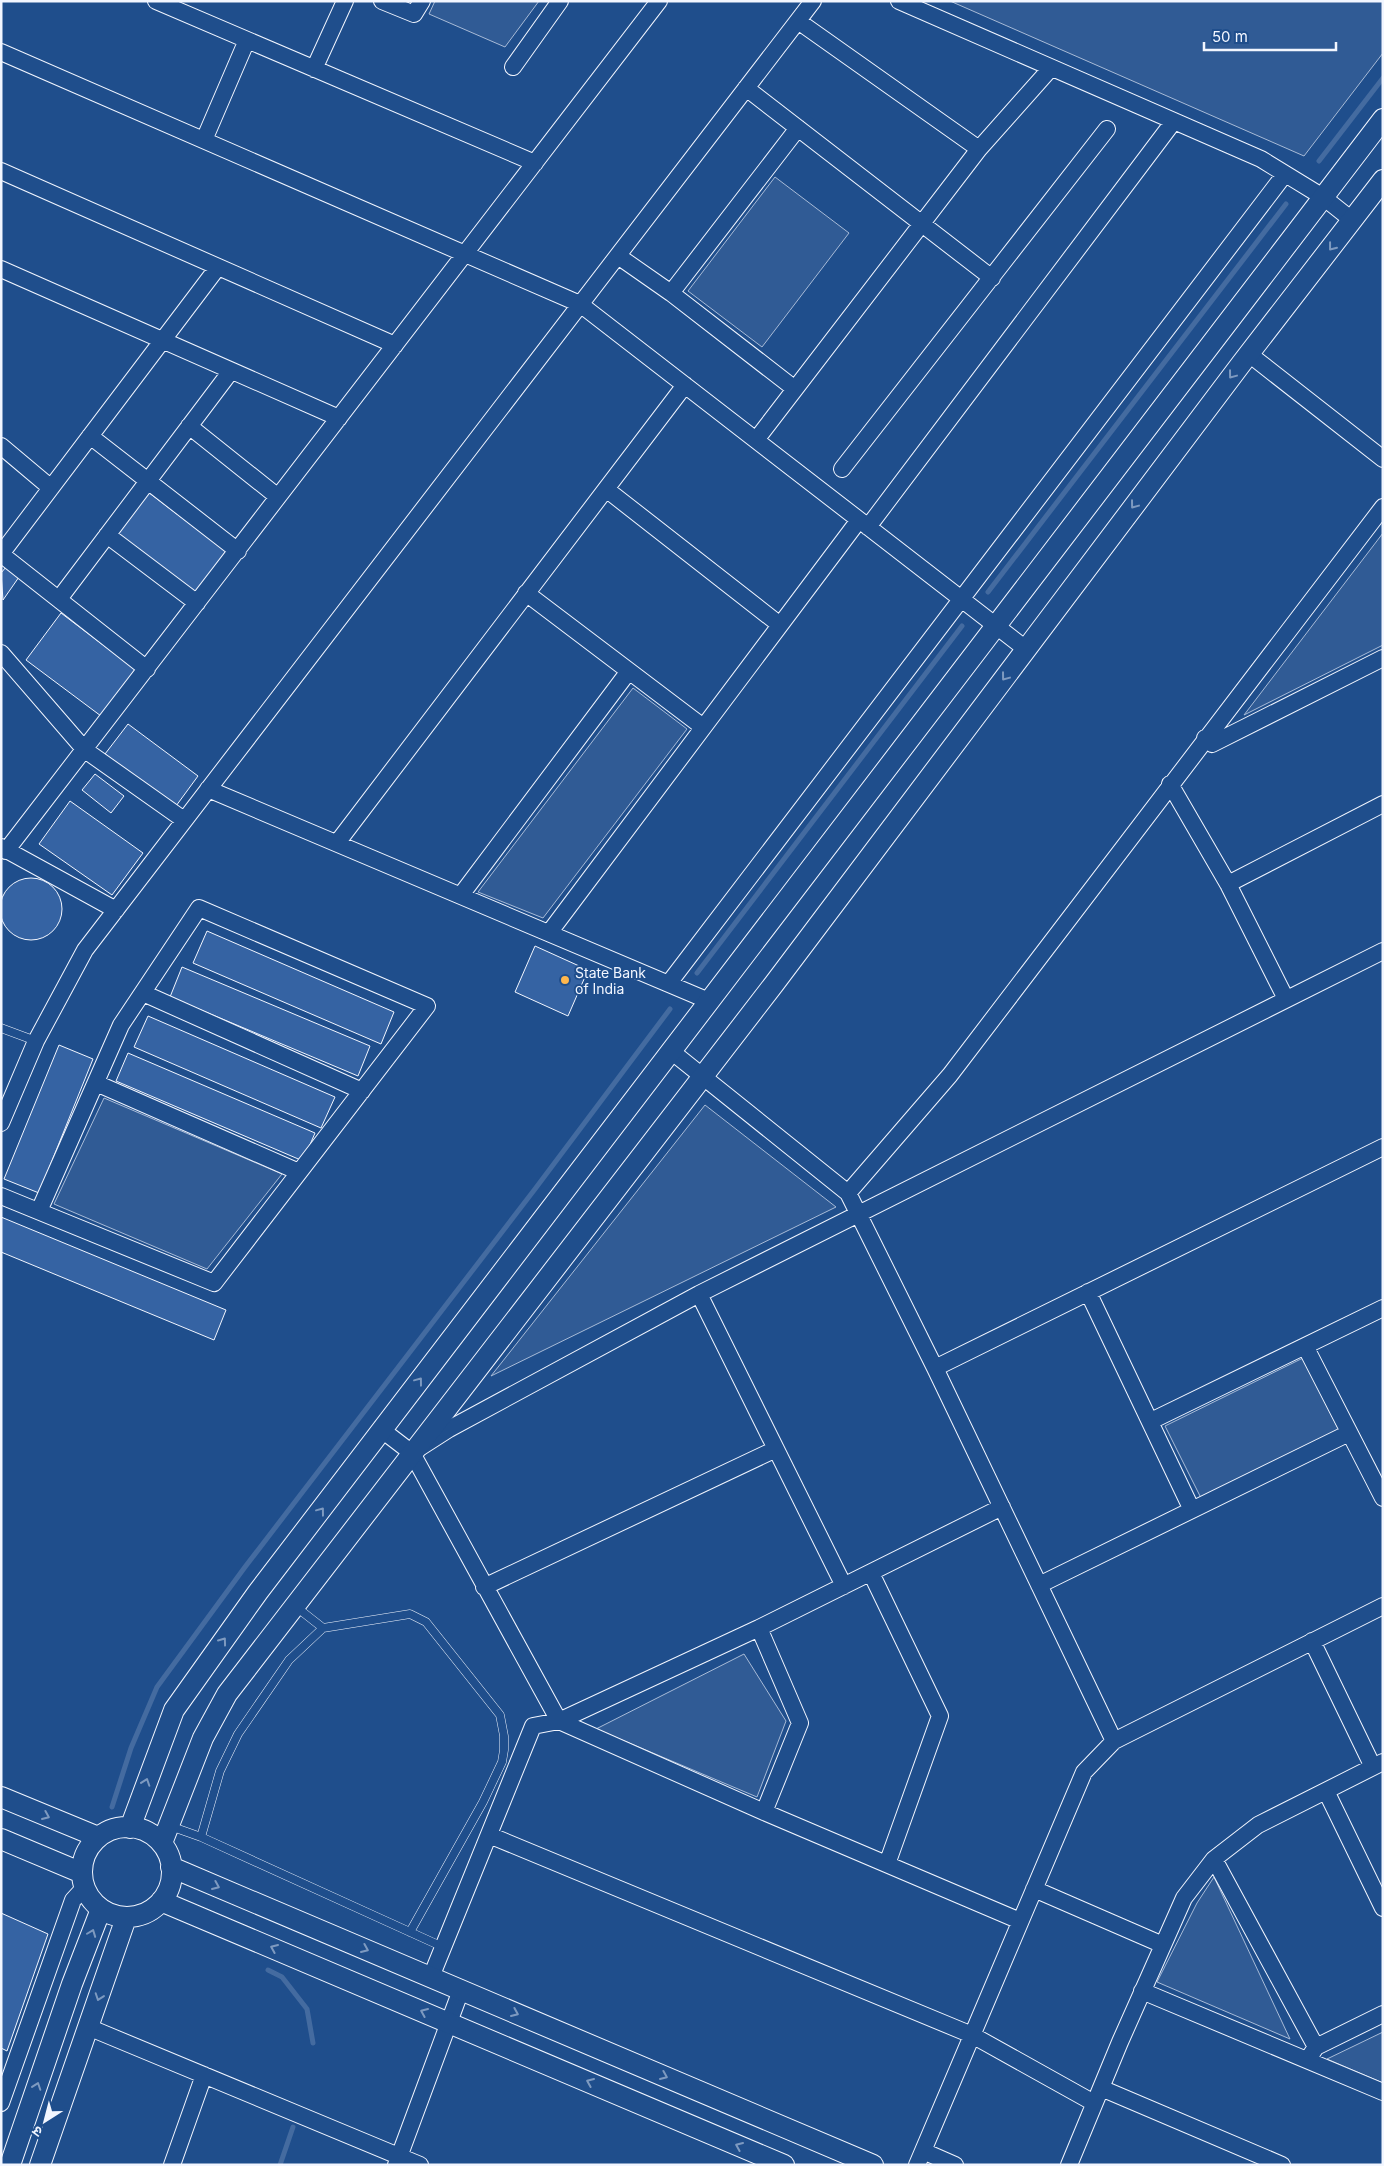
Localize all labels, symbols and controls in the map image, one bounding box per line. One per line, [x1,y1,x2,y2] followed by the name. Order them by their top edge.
[1204,20,1336,52] scale bar
[1212,27,1248,46] text: 50 m
[1329,241,1337,250] one-way arrow
[1229,369,1238,379] one-way arrow
[1132,499,1140,508] one-way arrow
[1002,671,1011,681] one-way arrow
[575,964,646,997] place label: State Bank of India
[559,974,571,986] marker: State Bank of India
[413,1377,422,1387] one-way arrow
[315,1508,323,1517] one-way arrow
[218,1638,226,1647] one-way arrow
[140,1778,150,1787] one-way arrow
[41,1809,50,1820] one-way arrow
[211,1879,220,1890] one-way arrow
[86,1929,96,1937] one-way arrow
[360,1943,369,1954] one-way arrow
[271,1944,279,1954] one-way arrow
[94,1992,104,2000] one-way arrow
[510,2006,519,2017] one-way arrow
[420,2007,429,2018] one-way arrow
[659,2070,668,2081] one-way arrow
[586,2078,595,2089] one-way arrow
[32,2082,42,2090] one-way arrow
[20,2096,70,2146] north arrow
[28,2122,45,2141] text: उ
[735,2141,744,2152] one-way arrow

